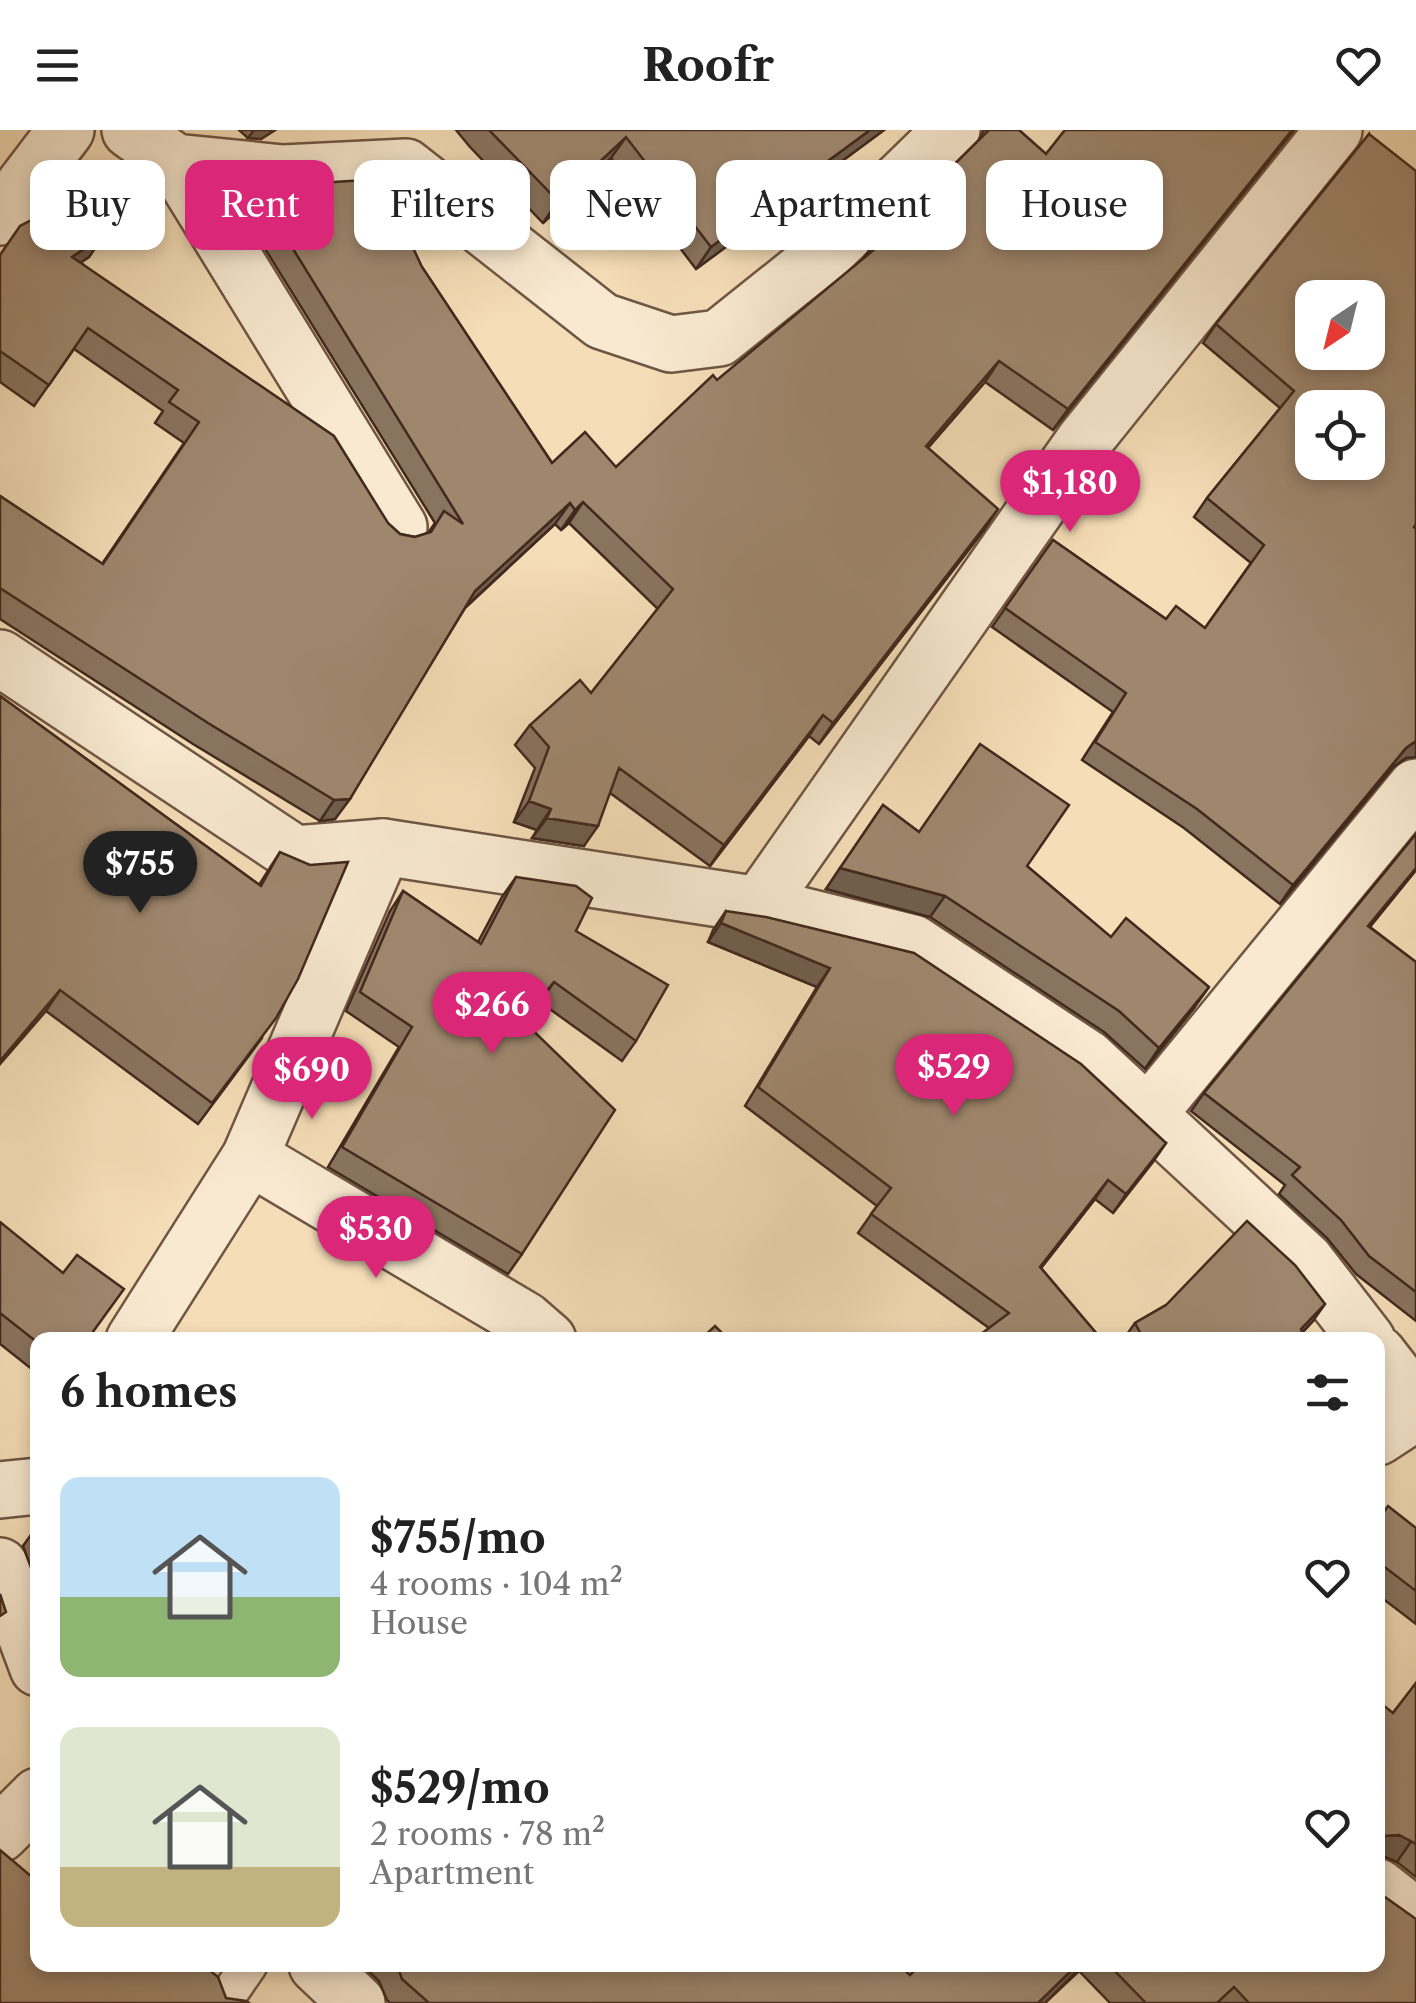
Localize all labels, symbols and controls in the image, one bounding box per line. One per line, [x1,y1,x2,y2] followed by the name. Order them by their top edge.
[642,37,774,93] text: Roofr
[30,38,85,93] icon: menu
[1331,38,1386,93] icon: heart
[30,160,165,250] chip: Buy
[185,160,334,250] chip: Rent
[354,160,530,250] chip: Filters
[550,160,696,250] chip: New
[716,160,966,250] chip: Apartment
[986,160,1163,250] chip: House
[1295,280,1385,370] north arrow
[1295,280,1385,480] map controls
[1295,390,1385,480] button: locate
[989,450,1151,535] pin: $1,180
[1022,463,1118,502] text: $1,180
[81,831,199,916] pin: $755
[105,844,175,883] text: $755
[433,972,551,1057] pin: $266
[454,985,530,1024] text: $266
[895,1034,1013,1119] pin: $529
[253,1037,371,1122] pin: $690
[917,1047,991,1086] text: $529
[274,1050,350,1089] text: $690
[317,1196,435,1281] pin: $530
[339,1209,413,1248] text: $530
[1300,1365,1355,1420] icon: filters
[60,1366,238,1418] text: 6 homes
[370,1512,546,1564] text: $755/mo
[140,1517,260,1637] icon: home
[1300,1550,1355,1605] icon: heart
[370,1564,623,1603] text: 4 rooms · 104 m²
[370,1603,468,1642] text: House
[370,1762,550,1814] text: $529/mo
[140,1767,260,1887] icon: home
[1300,1800,1355,1855] icon: heart
[370,1814,605,1853] text: 2 rooms · 78 m²
[370,1853,534,1892] text: Apartment

